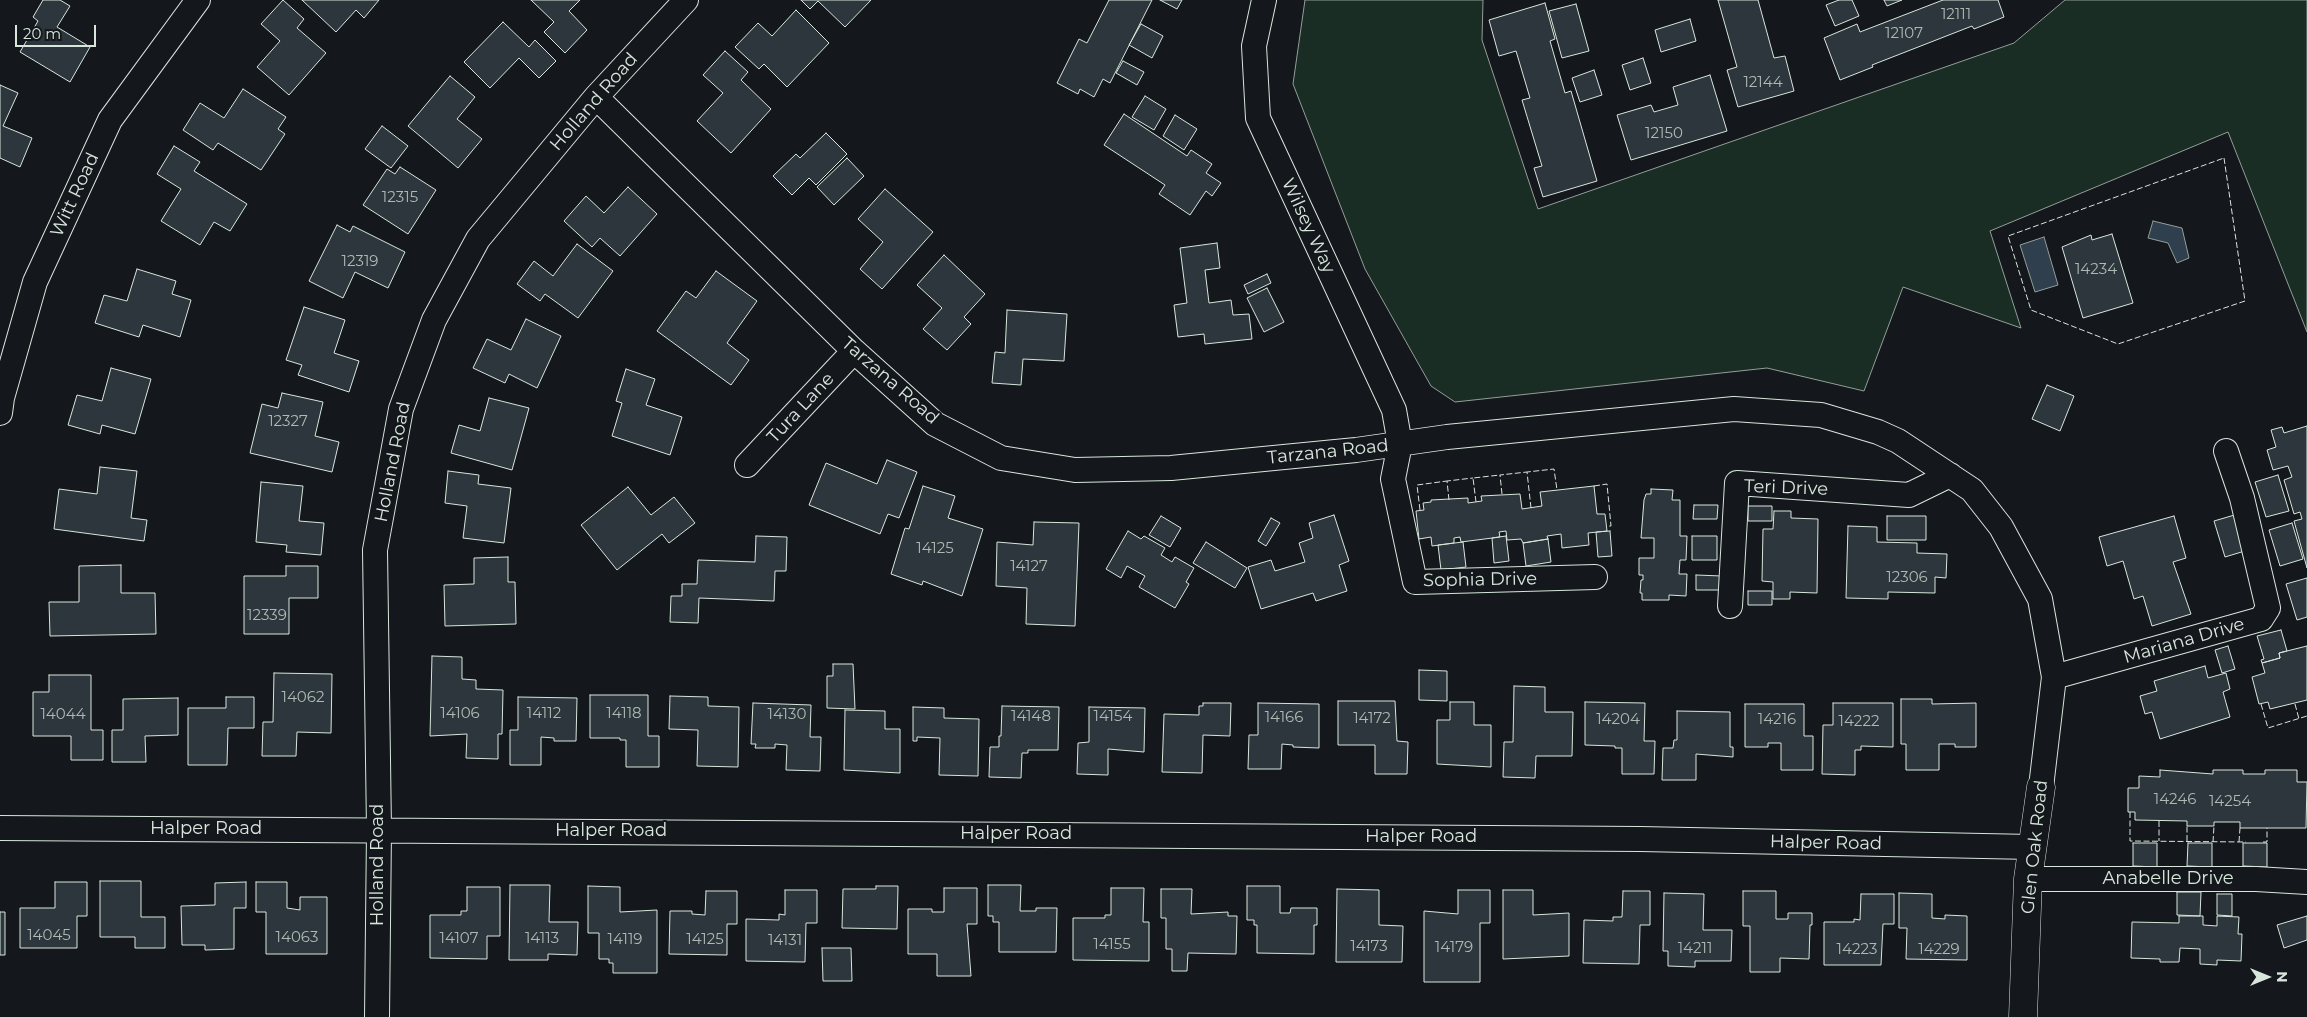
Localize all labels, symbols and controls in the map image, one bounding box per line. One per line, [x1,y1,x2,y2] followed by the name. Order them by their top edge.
[1941,6,1971,24] house number: 12111
[18,15,99,47] scale bar
[23,24,61,43] text: 20 m
[1885,25,1923,43] house number: 12107
[546,49,642,155] street label: Holland Road
[1743,74,1783,92] house number: 12144
[1645,125,1683,143] house number: 12150
[46,149,104,241] street label: Witt Road
[1277,175,1339,277] street label: Wilsey Way
[382,189,418,207] house number: 12315
[342,253,378,271] house number: 12319
[2075,261,2117,279] house number: 14234
[837,333,943,429] street label: Tarzana Road
[763,368,839,448] street label: Tura Lane
[371,400,415,524] street label: Holland Road
[268,413,308,431] house number: 12327
[1266,435,1390,469] street label: Tarzana Road
[1744,476,1828,500] street label: Teri Drive
[916,540,954,558] house number: 14125
[1010,558,1048,576] house number: 14127
[1423,568,1537,592] street label: Sophia Drive
[1886,569,1928,587] house number: 12306
[247,607,287,625] house number: 12339
[2121,613,2247,669] street label: Mariana Drive
[282,689,324,707] house number: 14062
[440,705,480,723] house number: 14106
[527,705,561,723] house number: 14112
[606,705,642,723] house number: 14118
[40,706,86,724] house number: 14044
[768,706,806,724] house number: 14130
[1011,708,1051,726] house number: 14148
[1094,708,1132,726] house number: 14154
[1265,709,1303,727] house number: 14166
[1353,710,1391,728] house number: 14172
[1596,711,1640,729] house number: 14204
[1758,711,1796,729] house number: 14216
[1839,713,1879,731] house number: 14222
[2017,779,2053,915] street label: Glen Oak Road
[2154,791,2196,809] house number: 14246
[2209,793,2251,811] house number: 14254
[367,804,389,926] street label: Holland Road
[150,818,262,840] street label: Halper Road
[555,820,667,842] street label: Halper Road
[960,823,1072,845] street label: Halper Road
[1365,826,1477,848] street label: Halper Road
[1770,831,1882,855] street label: Halper Road
[2102,868,2234,890] street label: Anabelle Drive
[27,927,71,945] house number: 14045
[276,929,318,947] house number: 14063
[439,930,479,948] house number: 14107
[525,930,559,948] house number: 14113
[608,931,642,949] house number: 14119
[686,931,724,949] house number: 14125
[768,932,802,950] house number: 14131
[1093,936,1131,954] house number: 14155
[1350,938,1388,956] house number: 14173
[1435,939,1473,957] house number: 14179
[1678,940,1712,958] house number: 14211
[1837,941,1877,959] house number: 14223
[1918,941,1960,959] house number: 14229
[2242,952,2292,1002] north arrow
[2273,971,2291,983] text: N

